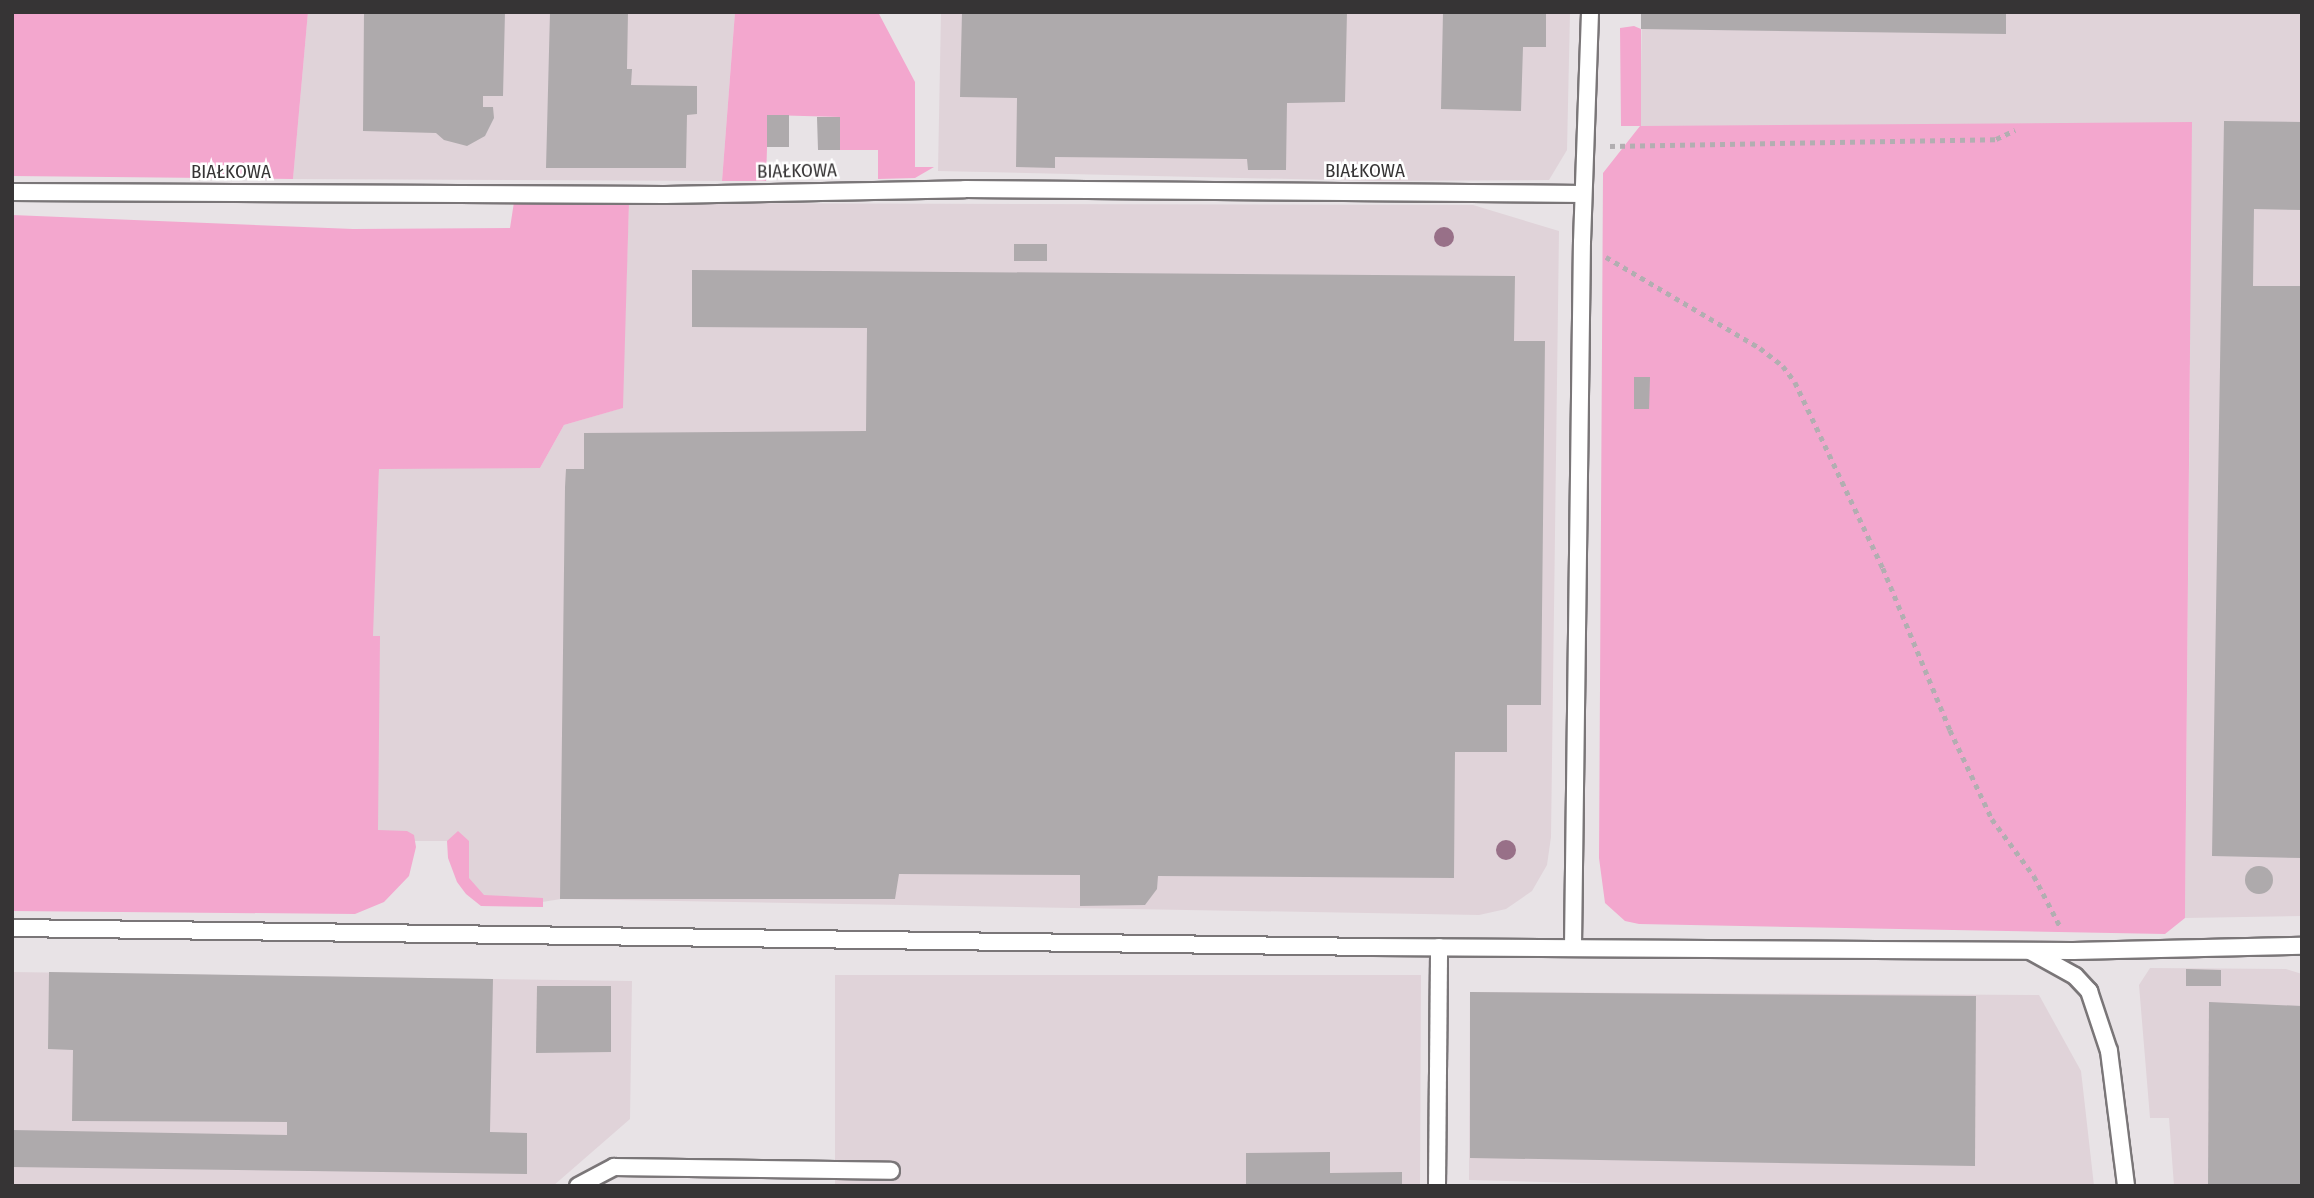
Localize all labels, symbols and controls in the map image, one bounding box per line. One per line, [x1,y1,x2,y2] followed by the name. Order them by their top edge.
[757,159,837,183] street label: BIAŁKOWA
[1325,160,1405,182] street label: BIAŁKOWA
[191,161,271,183] street label: BIAŁKOWA

